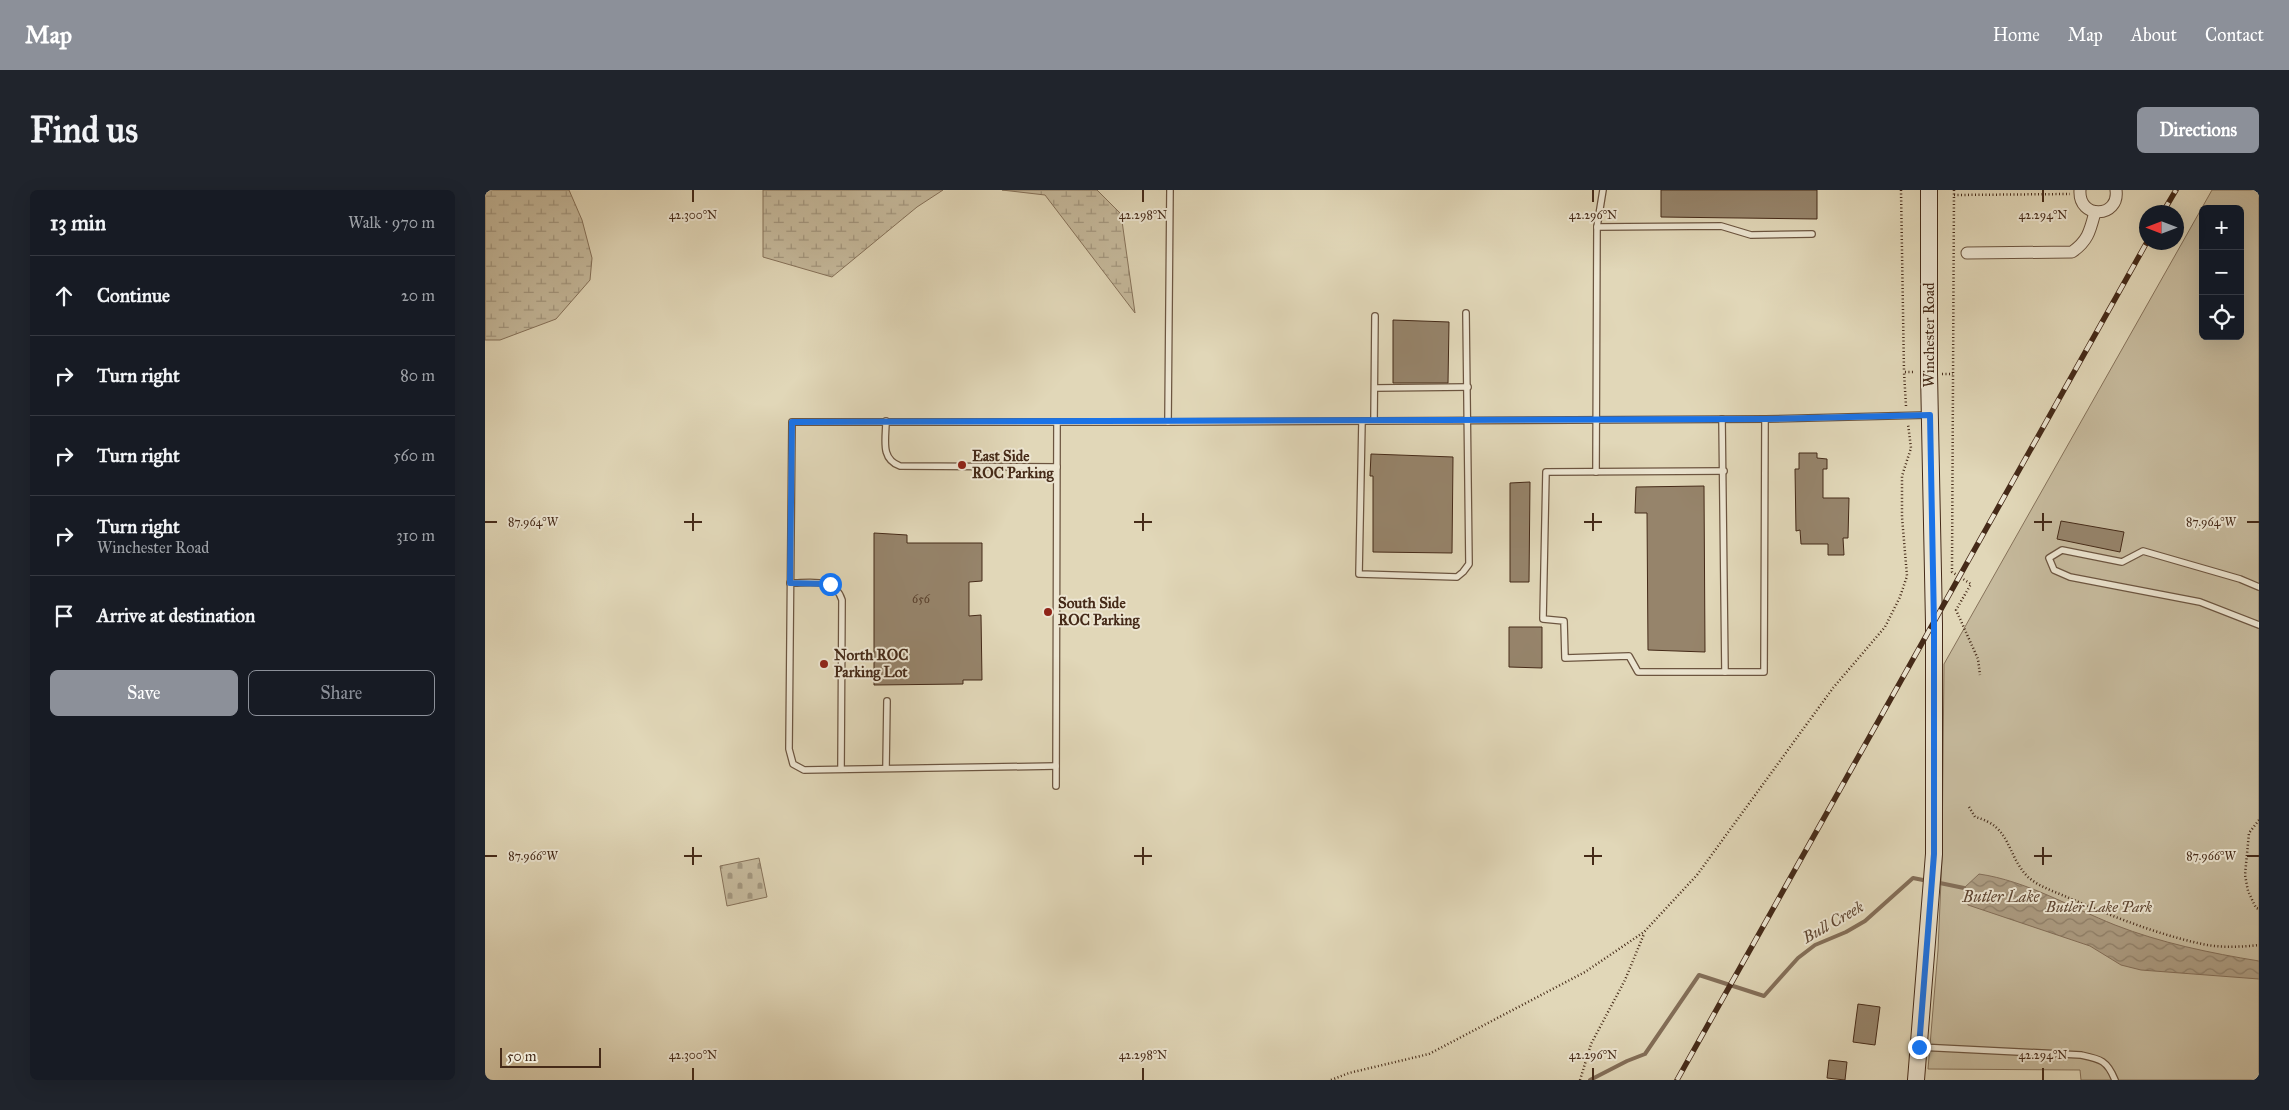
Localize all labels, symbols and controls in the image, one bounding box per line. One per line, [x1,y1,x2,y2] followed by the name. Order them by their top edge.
[25,20,72,50] text: Map
[1993,24,2040,46] text: Home
[2068,24,2103,46] text: Map
[2131,24,2177,46] text: About
[2205,24,2264,46] text: Contact
[2137,107,2259,153] button: Directions
[30,109,138,152] text: Find us
[2139,205,2184,250] north arrow
[2199,205,2244,340] map controls
[2199,205,2244,250] button: +
[669,208,717,222] text: 42.300°N
[1119,208,1167,222] text: 42.298°N
[1569,208,1617,222] text: 42.296°N
[2019,208,2067,222] text: 42.294°N
[50,210,106,236] text: 13 min
[348,213,435,232] text: Walk · 970 m
[2199,250,2244,295] button: −
[50,282,78,310] icon: ahead
[1920,282,1938,388] street label: Winchester Road
[97,284,170,307] text: Continue
[401,286,435,305] text: 20 m
[2199,295,2244,340] button: locate
[50,362,78,390] icon: right
[97,364,180,387] text: Turn right
[400,366,435,385] text: 80 m
[50,442,78,470] icon: right
[97,444,180,467] text: Turn right
[393,446,435,465] text: 560 m
[972,447,1054,483] place label: East Side ROC Parking
[956,459,968,471] marker: East Side ROC Parking
[97,515,180,538] text: Turn right
[508,515,559,529] text: 87.964°W
[2186,515,2237,529] text: 87.964°W
[50,522,78,550] icon: right
[396,526,435,545] text: 310 m
[97,538,209,557] text: Winchester Road
[819,573,842,596] route start
[912,592,931,606] house number: 656
[1058,594,1140,630] place label: South Side ROC Parking
[50,602,78,630] icon: arrive
[97,604,255,627] text: Arrive at destination
[1042,606,1054,618] marker: South Side ROC Parking
[834,646,908,682] place label: North ROC Parking Lot
[818,658,830,670] marker: North ROC Parking Lot
[50,670,238,716] button: Save
[248,670,435,716] button: Share
[508,849,558,863] text: 87.966°W
[2186,849,2236,863] text: 87.966°W
[1962,887,2040,906] water label: Butler Lake
[1798,897,1867,948] water label: Bull Creek
[2045,898,2153,916] park label: Butler Lake Park
[1908,1036,1931,1059] route end
[500,1045,601,1068] scale bar
[507,1048,536,1065] text: 50 m
[669,1048,717,1062] text: 42.300°N
[1119,1048,1167,1062] text: 42.298°N
[1569,1048,1617,1062] text: 42.296°N
[2019,1048,2067,1062] text: 42.294°N

